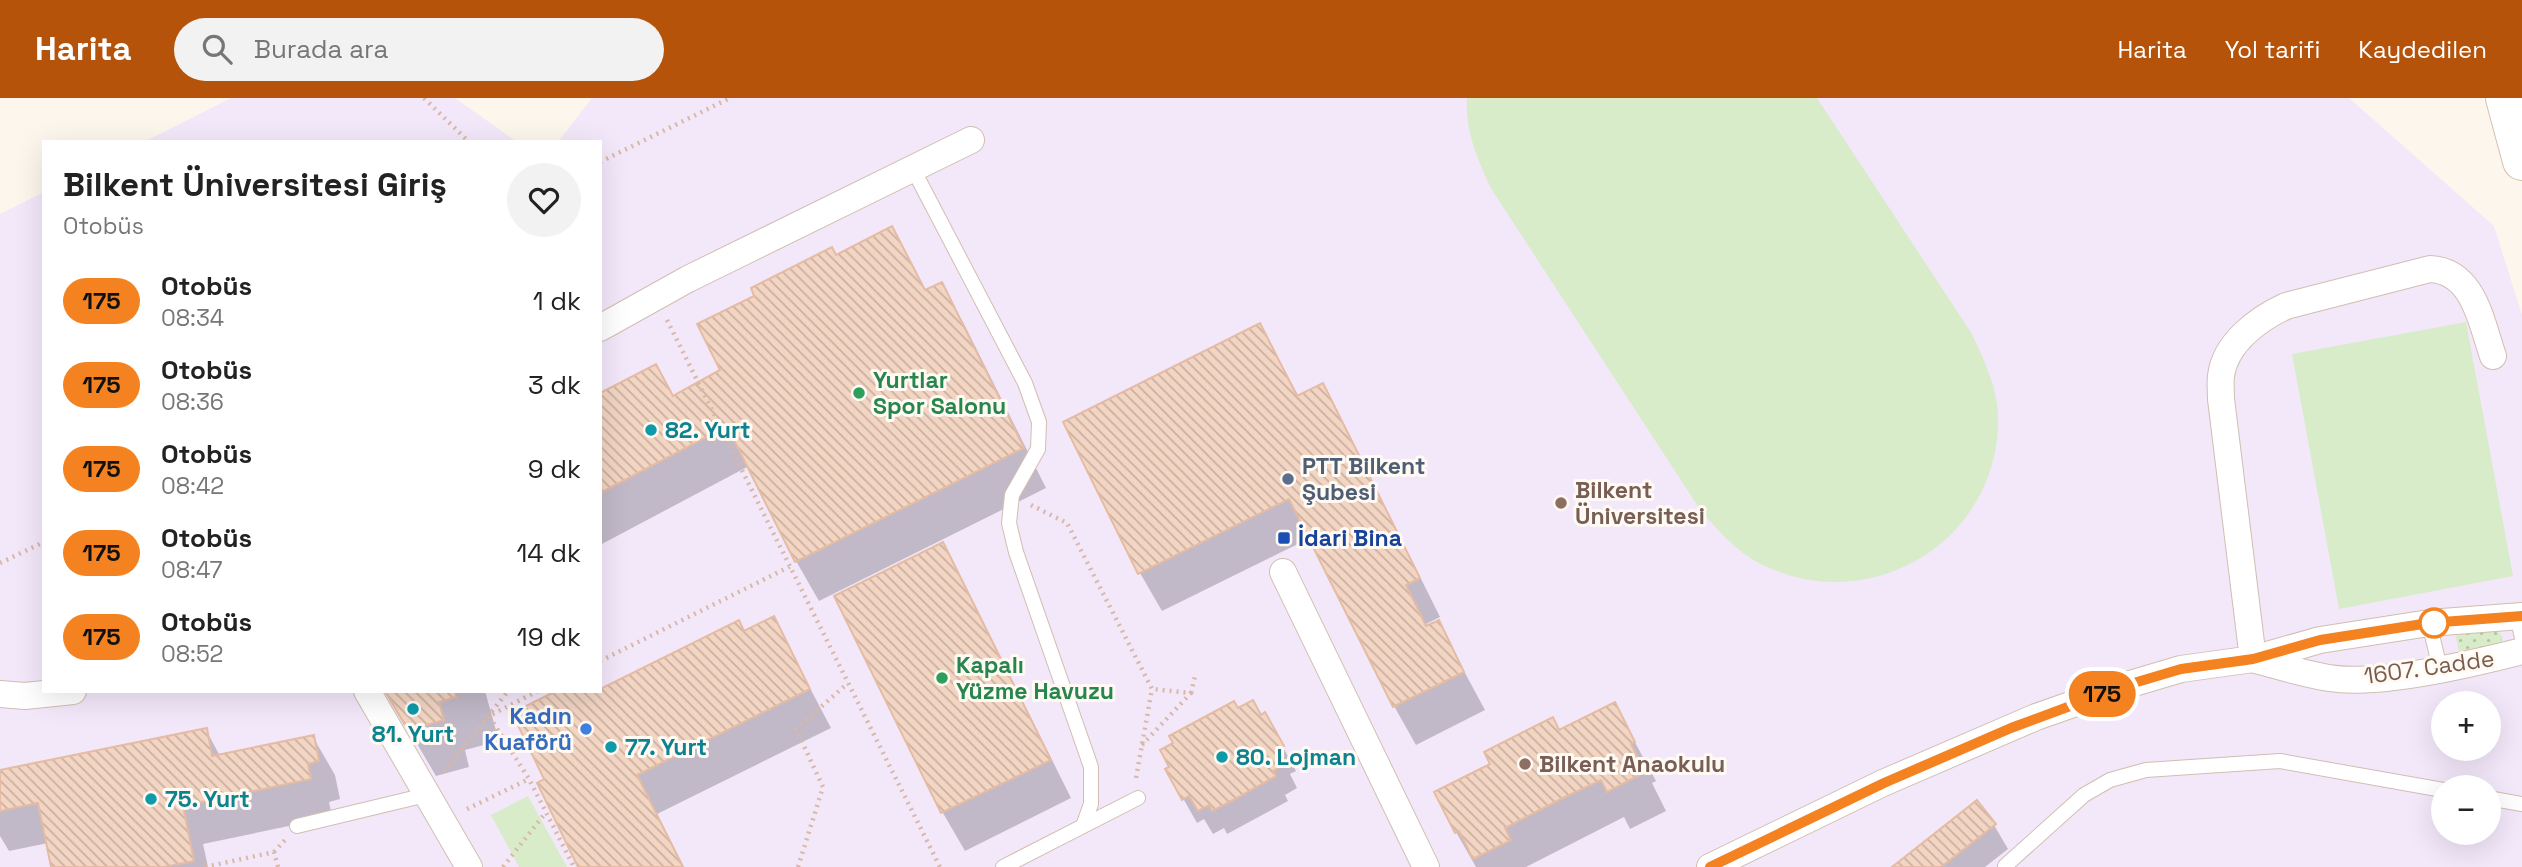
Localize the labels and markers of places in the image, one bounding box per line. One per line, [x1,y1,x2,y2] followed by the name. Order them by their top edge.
[873,365,1006,421] place label: Yurtlar Spor Salonu
[851,385,867,401] marker: Yurtlar Spor Salonu
[665,415,751,445] place label: 82. Yurt
[643,422,659,438] marker: 82. Yurt
[1302,451,1425,507] place label: PTT Bilkent Şubesi
[1280,471,1296,487] marker: PTT Bilkent Şubesi
[1575,475,1705,531] place label: Bilkent Üniversitesi
[1553,495,1569,511] marker: Bilkent Üniversitesi
[1298,523,1402,553] place label: İdari Bina
[1276,530,1292,546] marker: İdari Bina
[2419,608,2449,638] unlabelled marker
[956,650,1114,706] place label: Kapalı Yüzme Havuzu
[934,670,950,686] marker: Kapalı Yüzme Havuzu
[405,701,421,717] marker: 81. Yurt
[484,701,572,757] place label: Kadın Kuaförü
[372,719,454,749] place label: 81. Yurt
[578,721,594,737] marker: Kadın Kuaförü
[625,732,707,762] place label: 77. Yurt
[603,739,619,755] marker: 77. Yurt
[1236,742,1356,772] place label: 80. Lojman
[1214,749,1230,765] marker: 80. Lojman
[1539,749,1725,779] place label: Bilkent Anaokulu
[1517,756,1533,772] marker: Bilkent Anaokulu
[165,784,250,814] place label: 75. Yurt
[143,791,159,807] marker: 75. Yurt

